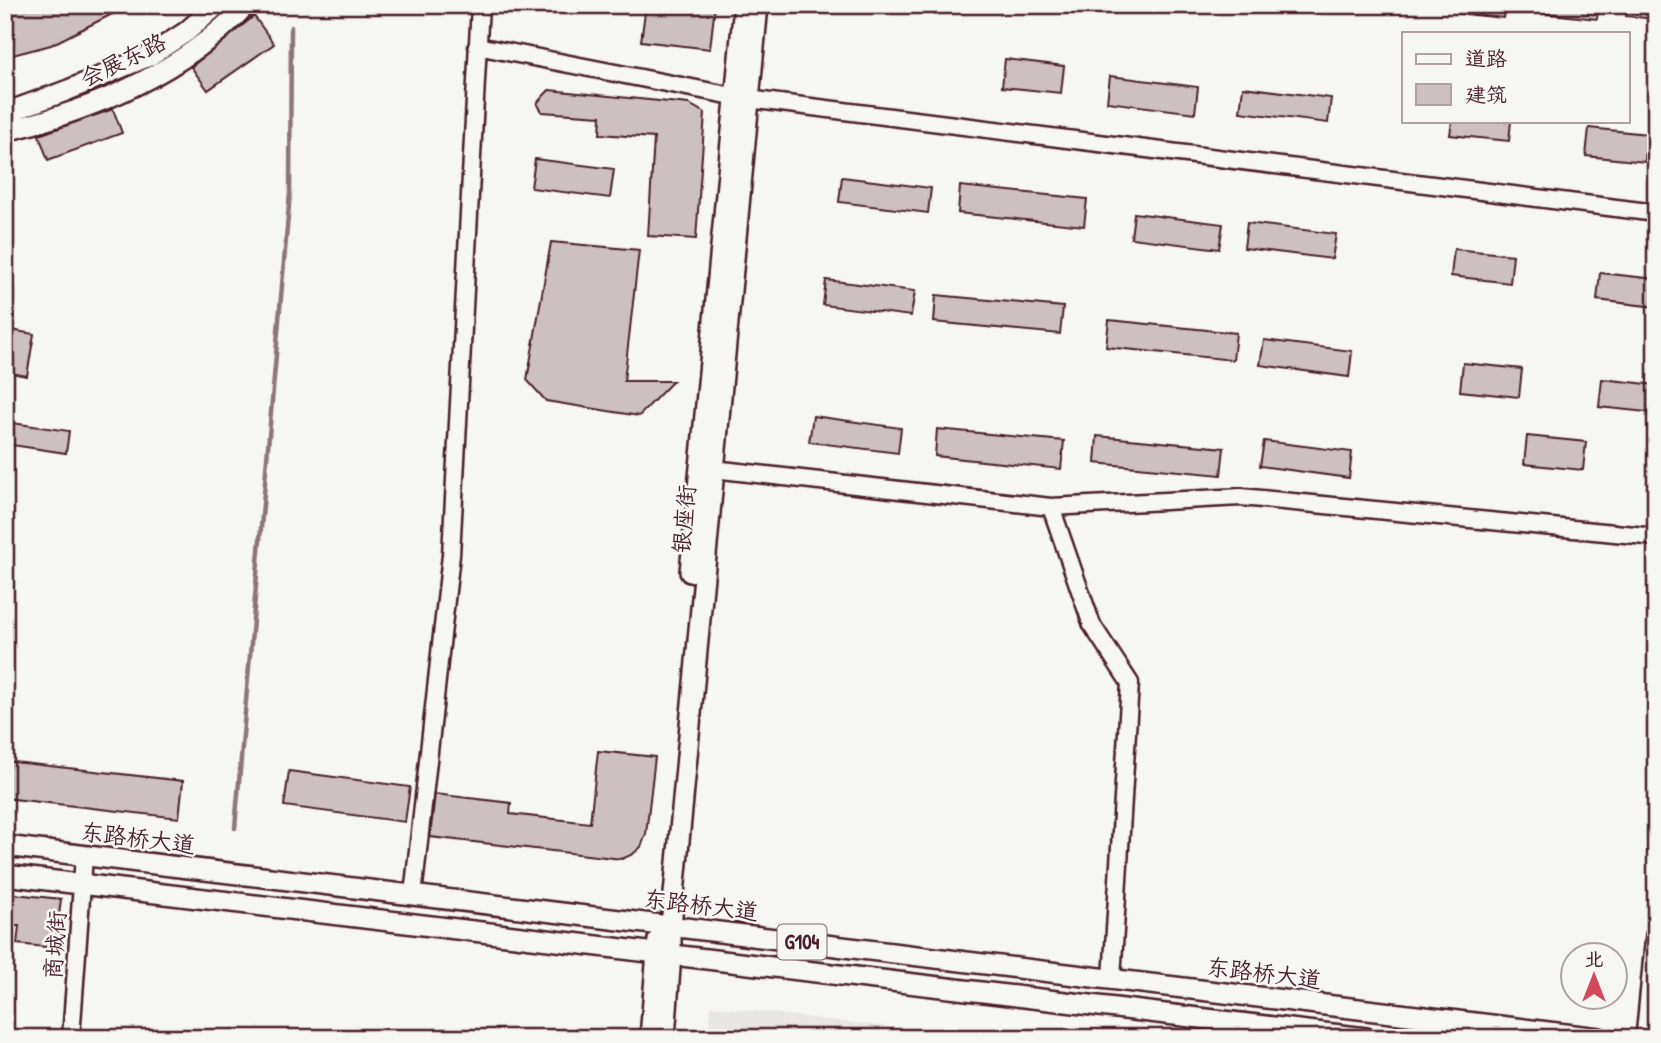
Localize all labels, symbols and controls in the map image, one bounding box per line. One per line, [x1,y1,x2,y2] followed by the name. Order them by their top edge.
[75,25,171,94] street label: 会展东路
[1402,32,1630,122] legend
[1465,44,1507,73] text: 道路
[1465,80,1507,109] text: 建筑
[665,483,702,555] street label: 银座街
[79,815,197,860] street label: 东路桥大道
[642,882,760,927] street label: 东路桥大道
[37,909,72,980] street label: 商城街
[778,925,826,960] road number: G104
[1560,942,1630,1012] north arrow
[1584,946,1604,972] text: 北
[1205,950,1323,995] street label: 东路桥大道

